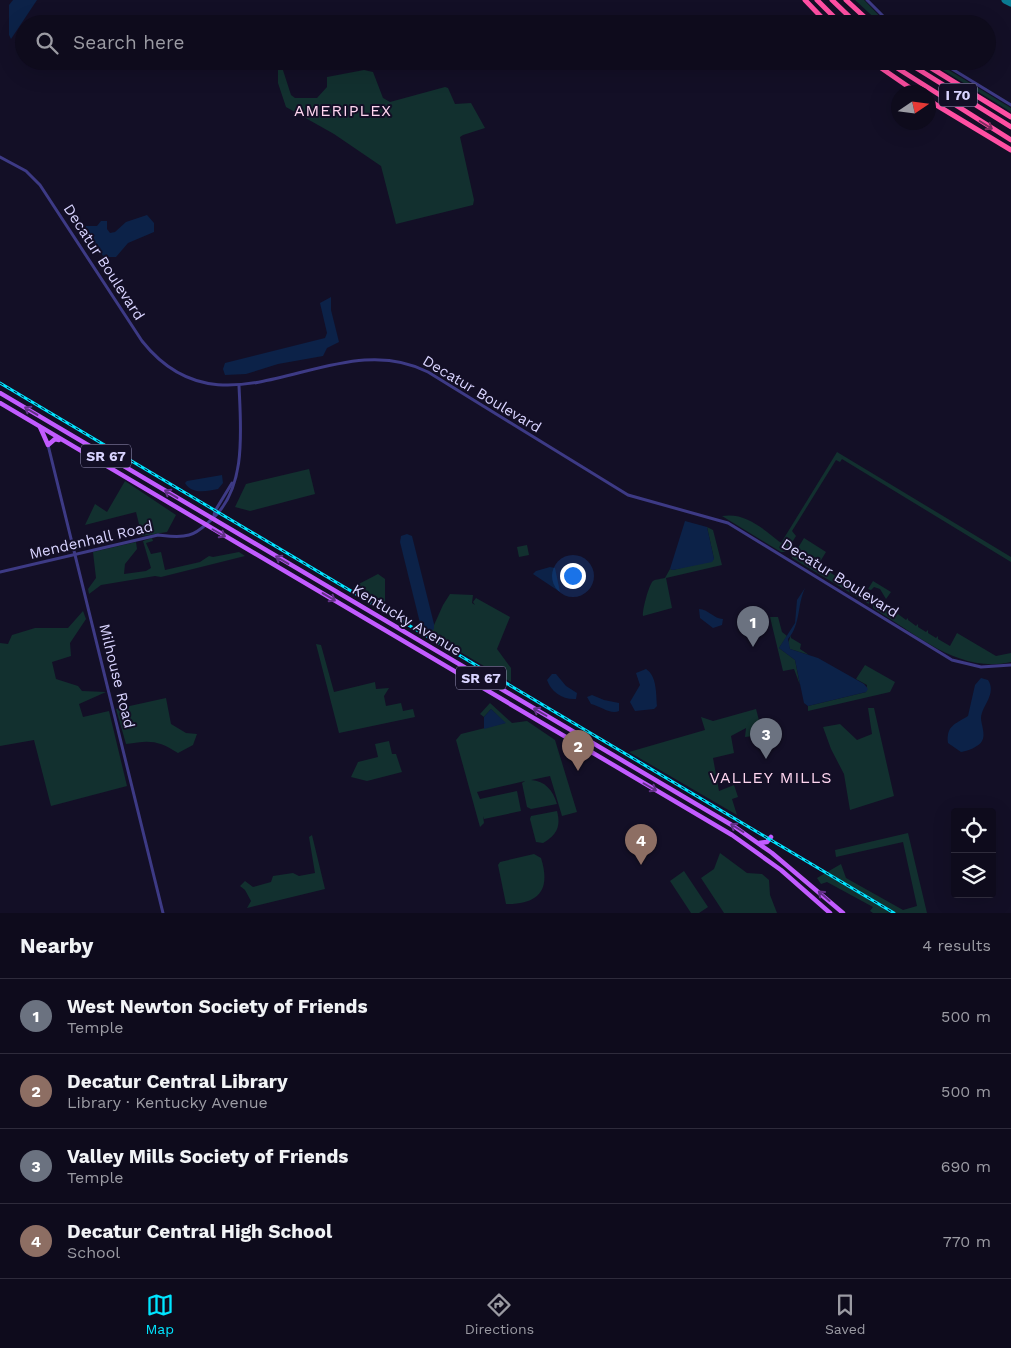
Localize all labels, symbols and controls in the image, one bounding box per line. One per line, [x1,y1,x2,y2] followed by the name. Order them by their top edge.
[15,15,996,70] search box
[33,29,61,57] icon: search
[73,31,184,54] text: Search here
[939,84,977,106] road number: I 70
[891,85,936,130] north arrow
[294,101,392,120] district label: AMERIPLEX
[979,120,993,130] one-way arrow
[60,201,148,323] street label: Decatur Boulevard
[420,352,544,436] street label: Decatur Boulevard
[24,406,38,416] one-way arrow
[81,444,131,468] road number: SR 67
[164,489,178,499] one-way arrow
[28,517,154,563] street label: Mendenhall Road
[212,528,227,538] one-way arrow
[778,535,902,621] street label: Decatur Boulevard
[276,555,290,565] one-way arrow
[560,563,586,589] your location
[349,580,465,660] street label: Kentucky Avenue
[321,593,335,603] one-way arrow
[737,606,769,647] pin: 1
[95,622,139,730] street label: Milhouse Road
[456,666,506,690] road number: SR 67
[533,707,547,717] one-way arrow
[750,718,782,759] pin: 3
[562,730,594,771] pin: 2
[709,768,833,787] district label: VALLEY MILLS
[642,782,656,792] one-way arrow
[951,808,996,898] map controls
[951,808,996,853] button: locate
[730,823,744,833] one-way arrow
[625,824,657,865] pin: 4
[951,853,996,898] button: layers
[817,890,830,902] one-way arrow
[20,933,93,958] text: Nearby
[922,936,991,955] text: 4 results
[67,995,368,1018] text: West Newton Society of Friends
[33,1007,39,1026] text: 1
[941,1007,991,1026] text: 500 m
[67,1018,124,1037] text: Temple
[67,1070,288,1093] text: Decatur Central Library
[31,1082,41,1101] text: 2
[941,1082,991,1101] text: 500 m
[67,1093,268,1112] text: Library · Kentucky Avenue
[67,1145,348,1168] text: Valley Mills Society of Friends
[31,1157,41,1176] text: 3
[941,1157,991,1176] text: 690 m
[67,1168,124,1187] text: Temple
[67,1220,332,1243] text: Decatur Central High School
[31,1232,41,1251] text: 4
[943,1232,991,1251] text: 770 m
[67,1243,120,1262] text: School
[145,1291,174,1337] tab: Map
[465,1291,534,1337] tab: Directions
[825,1291,866,1337] tab: Saved

